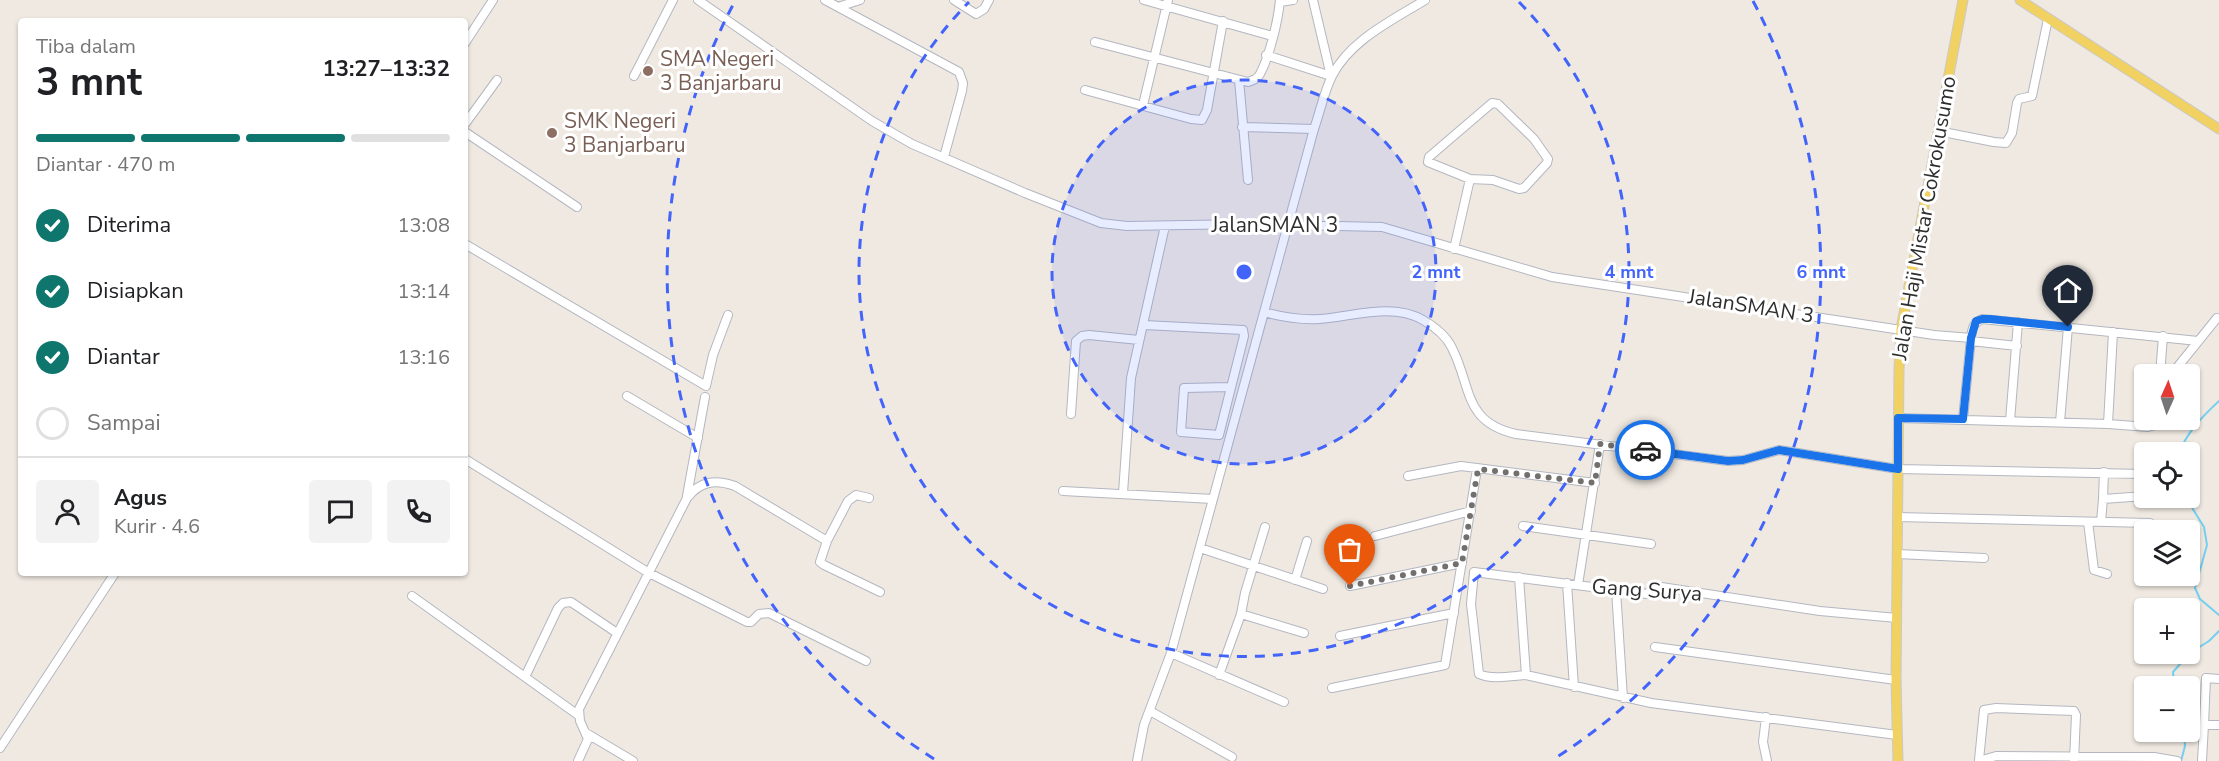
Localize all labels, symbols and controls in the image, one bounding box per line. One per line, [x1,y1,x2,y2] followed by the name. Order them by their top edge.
[36,33,136,60] text: Tiba dalam
[660,45,782,97] place label: SMA Negeri 3 Banjarbaru
[322,54,450,84] text: 13:27–13:32
[36,56,142,109] text: 3 mnt
[641,64,655,78] marker: SMA Negeri 3 Banjarbaru
[1885,74,1963,363] street label: Jalan Haji Mistar Cokrokusumo
[564,107,686,159] place label: SMK Negeri 3 Banjarbaru
[545,126,559,140] marker: SMK Negeri 3 Banjarbaru
[36,151,175,178] text: Diantar · 470 m
[36,209,69,242] icon: check
[87,210,171,240] text: Diterima
[1211,211,1338,239] street label: JalanSMAN 3
[397,212,450,239] text: 13:08
[1412,260,1461,284] text: 2 mnt
[1605,260,1654,284] text: 4 mnt
[1797,260,1846,284] text: 6 mnt
[1234,262,1254,282] centre of rings
[2042,265,2093,327] pin
[2051,274,2084,307] icon: home
[36,275,69,308] icon: check
[87,276,184,306] text: Disiapkan
[397,278,450,305] text: 13:14
[1685,282,1816,330] street label: JalanSMAN 3
[36,341,69,374] icon: check
[87,342,160,372] text: Diantar
[397,344,450,371] text: 13:16
[2134,364,2200,430] north arrow
[2134,364,2200,742] map controls
[87,408,161,438] text: Sampai
[1615,420,1675,480] courier
[1629,434,1662,467] icon: car
[2134,442,2200,508] button: locate
[36,480,99,543] button: person
[309,480,372,543] button: chat
[387,480,450,543] button: phone
[114,483,167,513] text: Agus
[114,513,200,540] text: Kurir · 4.6
[2134,520,2200,586] button: layers
[1324,524,1375,586] pin
[1333,533,1366,566] icon: bag
[1591,572,1703,608] street label: Gang Surya
[2134,598,2200,664] button: +
[2134,676,2200,742] button: −

